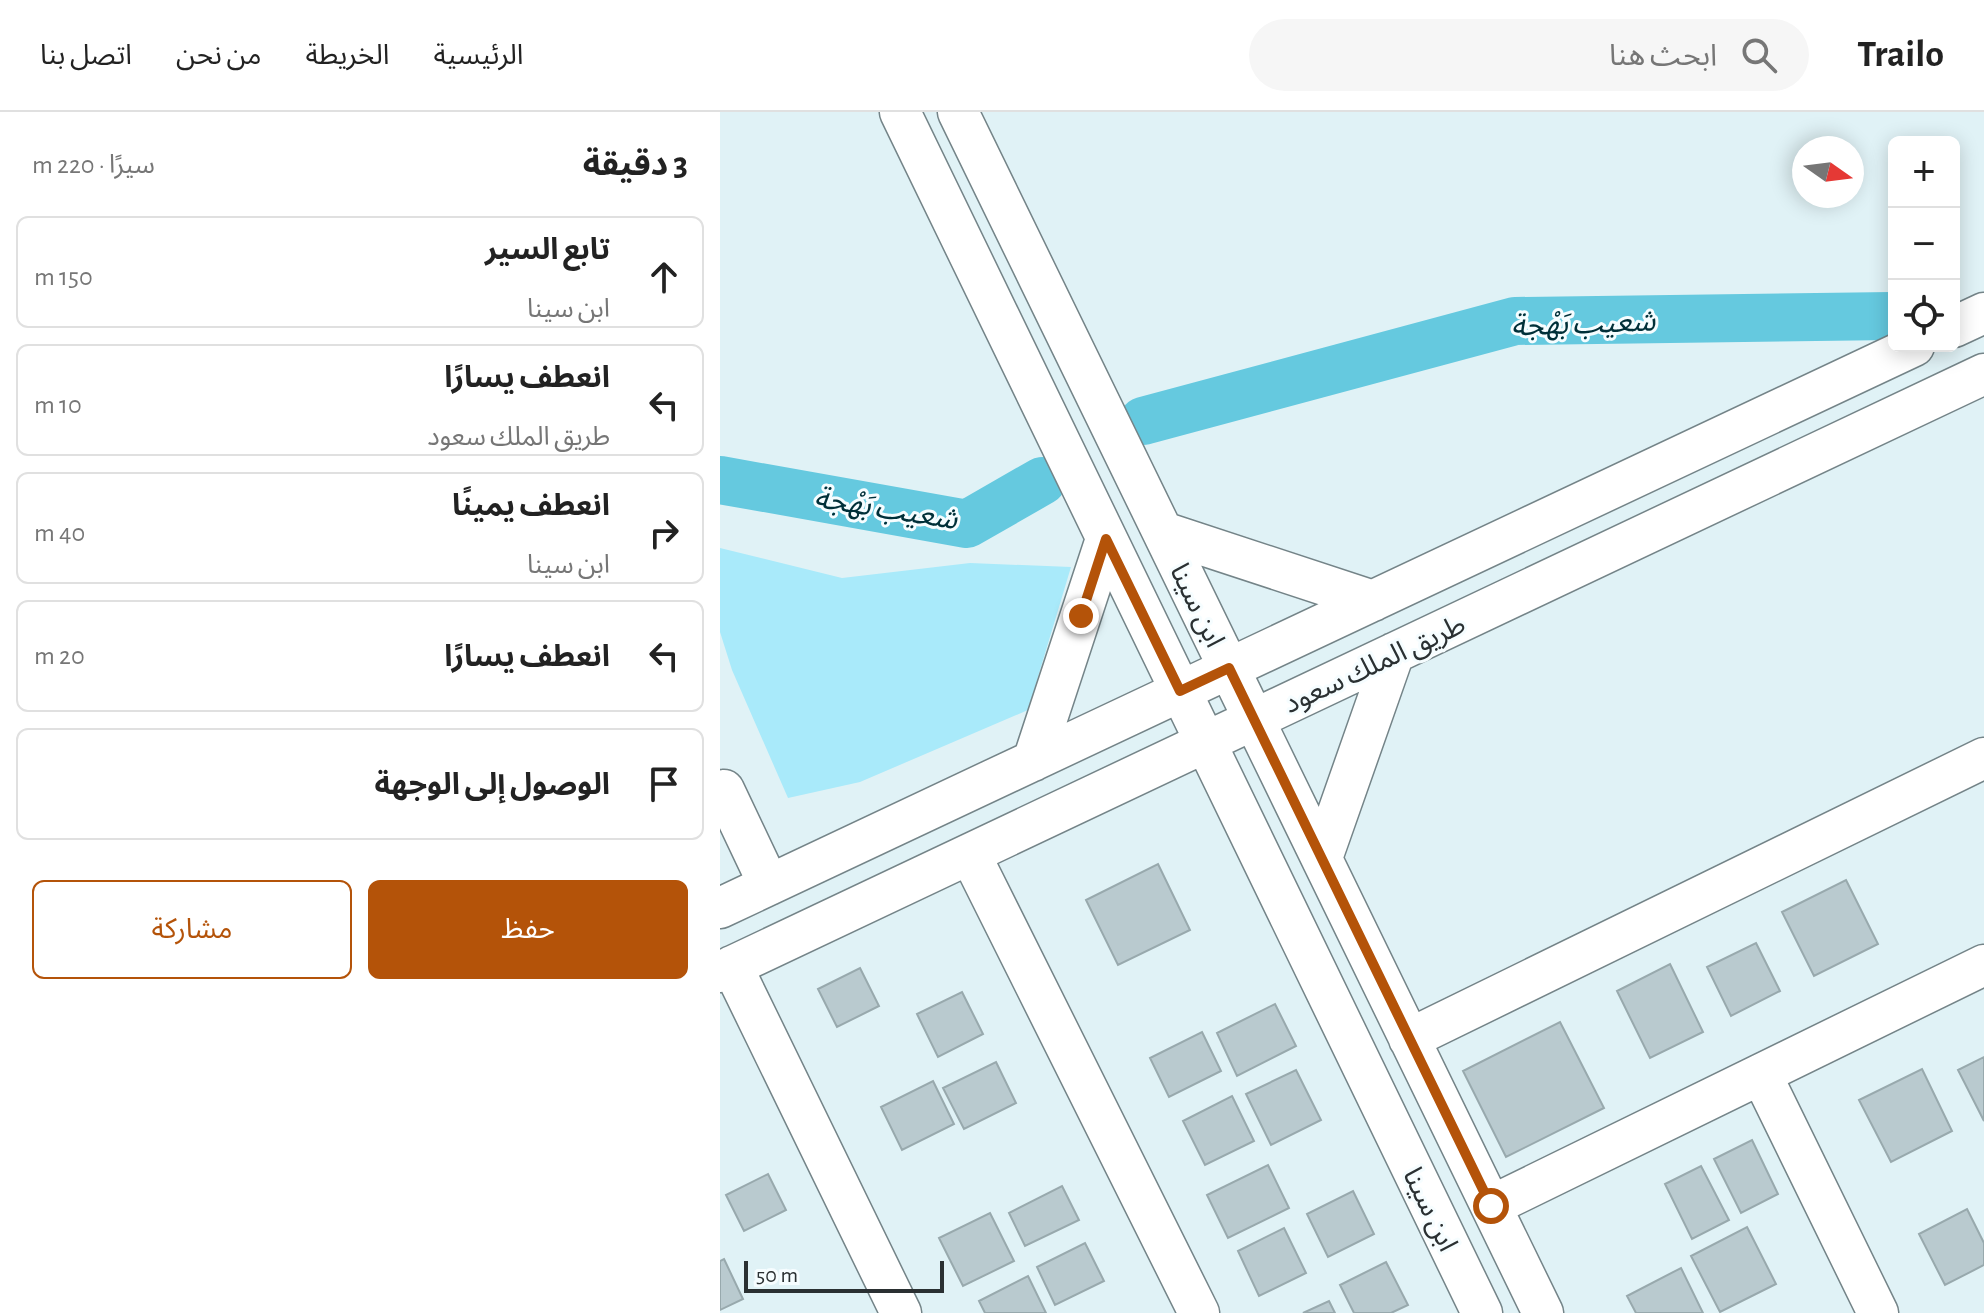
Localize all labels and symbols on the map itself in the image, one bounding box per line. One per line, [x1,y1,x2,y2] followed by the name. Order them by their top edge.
[1792,136,1864,208] north arrow
[1510,306,1656,343] water label: شعيب بَهْجة
[812,483,960,536] water label: شعيب بَهْجة
[1163,560,1228,653] street label: ابن سينا
[1063,598,1099,634] route end
[1280,611,1471,721] street label: طريق الملك سعود
[1396,1164,1461,1257] street label: ابن سينا
[1473,1188,1509,1224] route start
[744,1257,944,1293] scale bar

